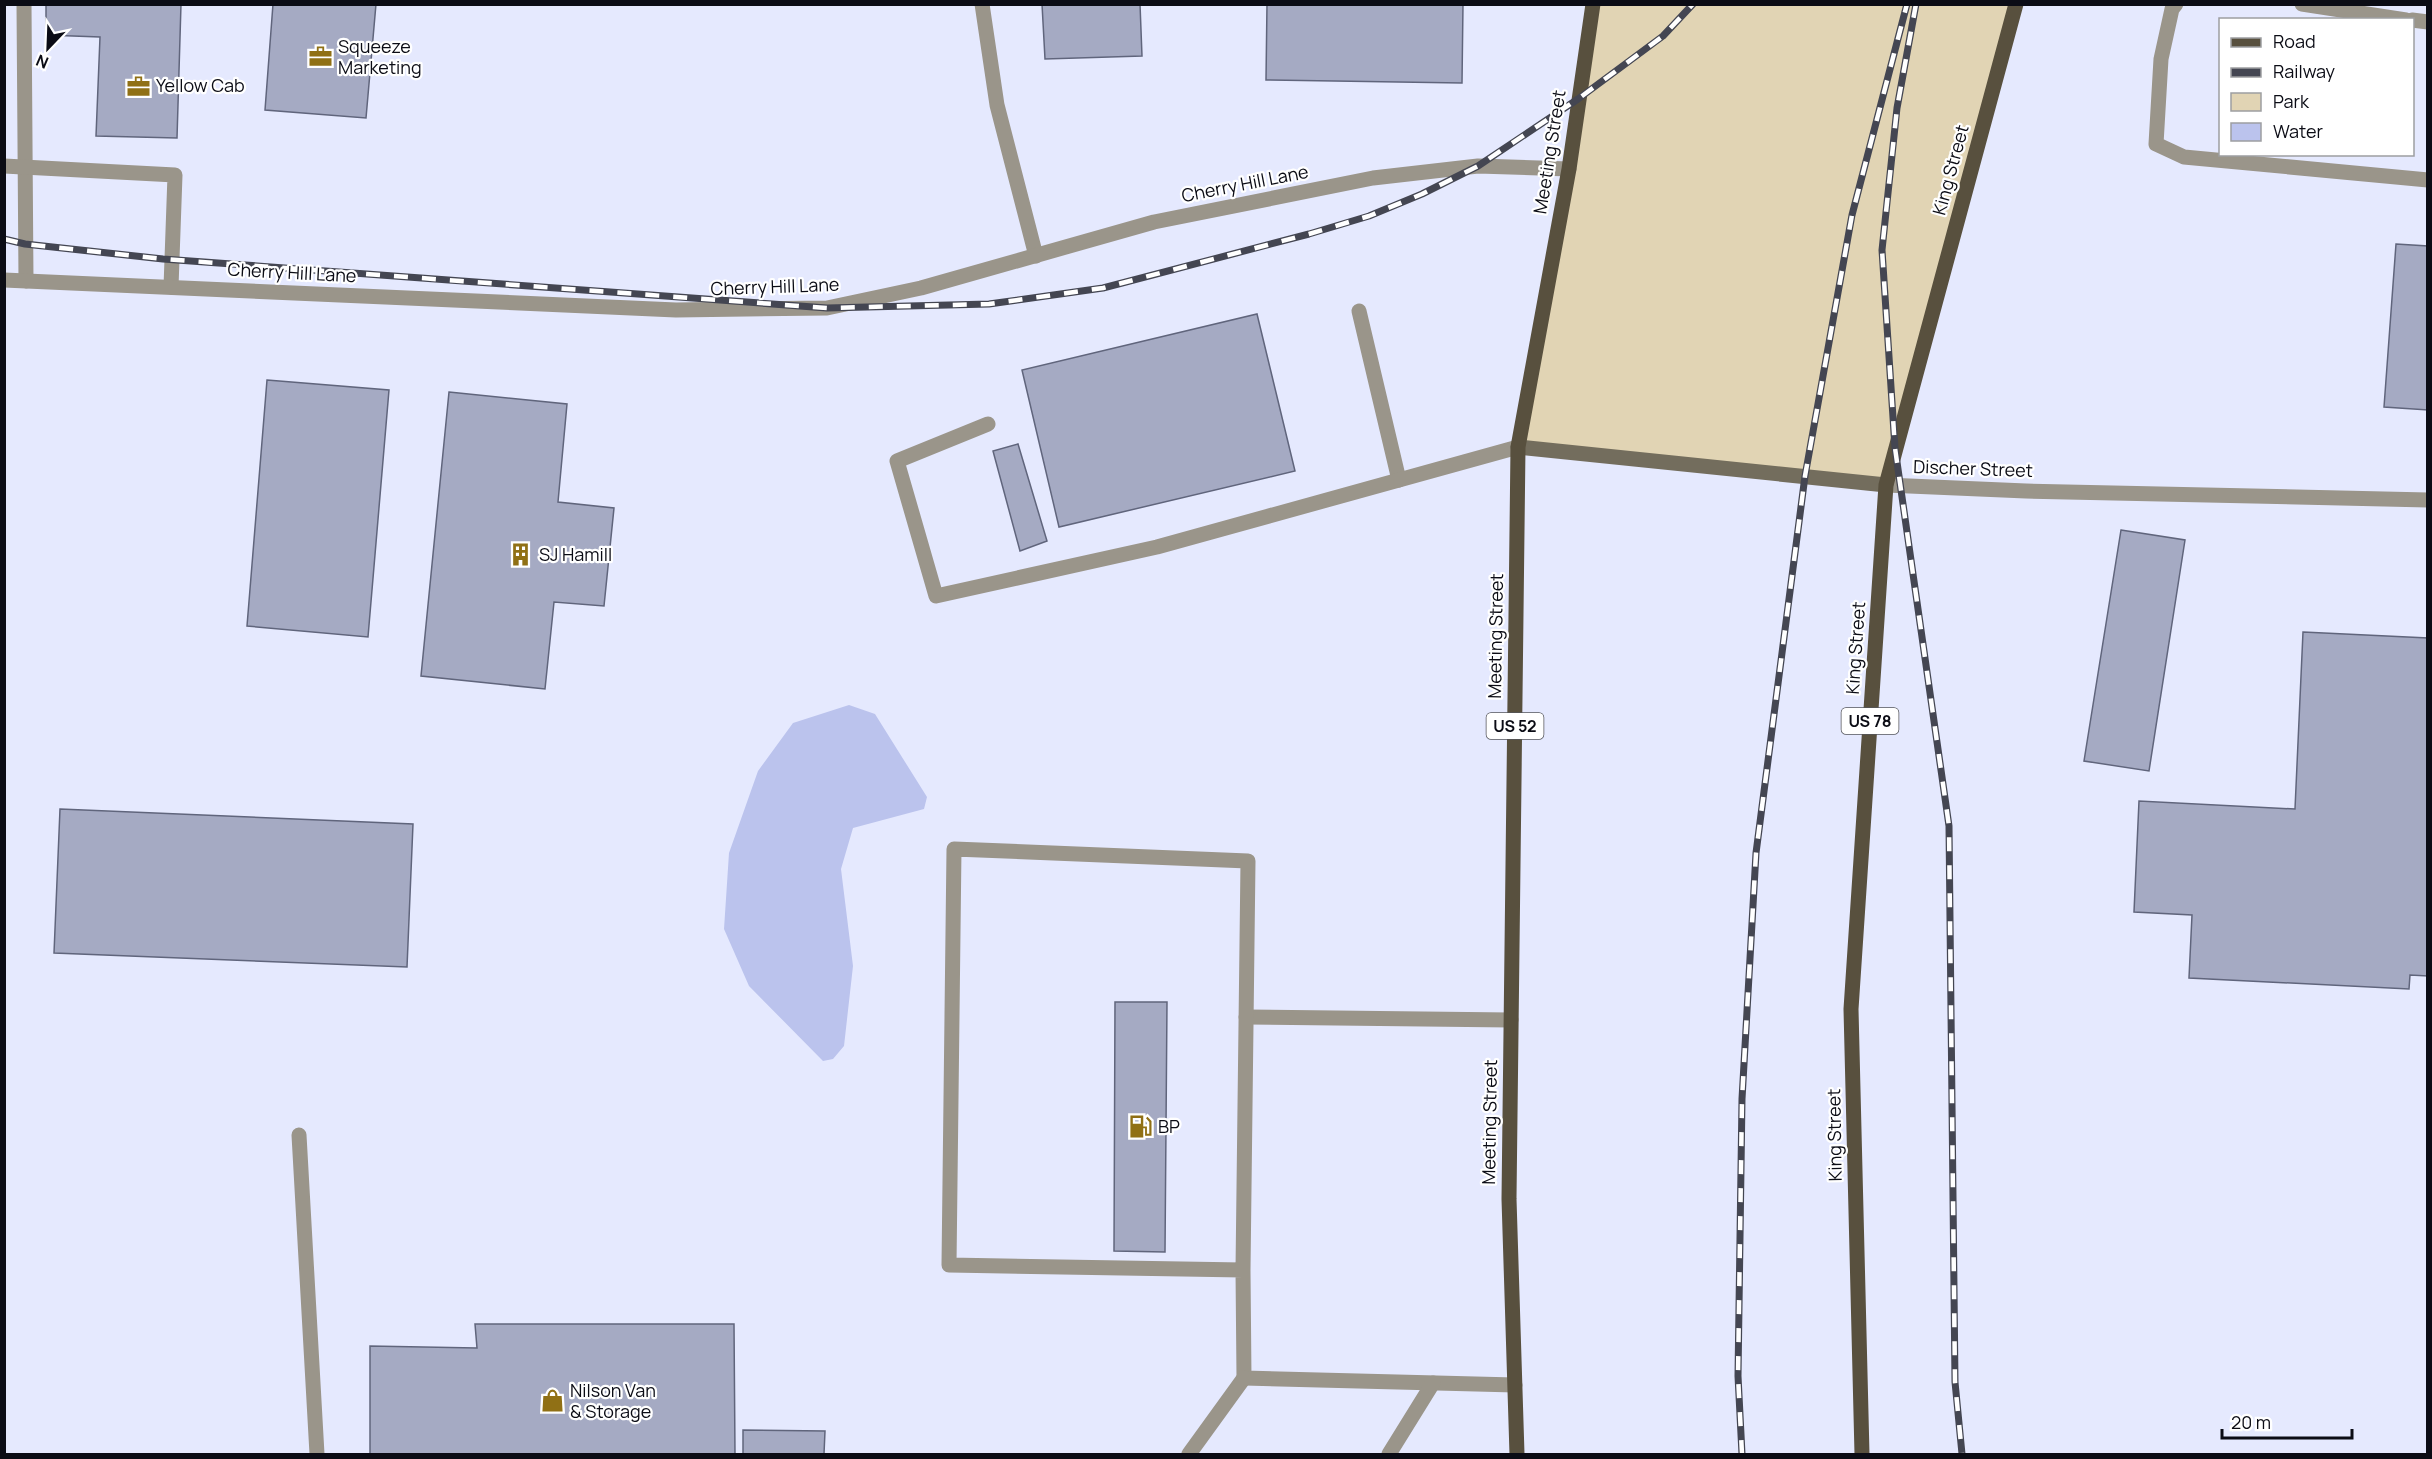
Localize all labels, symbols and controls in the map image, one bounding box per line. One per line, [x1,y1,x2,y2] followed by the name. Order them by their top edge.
[18,18,78,78] north arrow
[2219,18,2414,156] legend
[2273,29,2316,53] text: Road
[338,34,422,79] place label: Squeeze Marketing
[307,44,333,70] office icon: Squeeze Marketing
[33,49,52,74] text: N
[2273,59,2335,83] text: Railway
[125,73,151,99] office icon: Yellow Cab
[156,73,245,97] place label: Yellow Cab
[1527,88,1571,216] street label: Meeting Street
[2273,89,2310,113] text: Park
[2273,119,2323,143] text: Water
[1926,122,1974,218] street label: King Street
[1179,159,1310,207] street label: Cherry Hill Lane
[227,257,357,287] street label: Cherry Hill Lane
[710,272,840,300] street label: Cherry Hill Lane
[1913,454,2033,482] street label: Discher Street
[508,542,534,568] building icon: SJ Hamill
[539,542,612,566] place label: SJ Hamill
[1482,573,1508,699] street label: Meeting Street
[1840,601,1870,695] street label: King Street
[1842,708,1898,734] road number: US 78
[1486,713,1544,739] road number: US 52
[1476,1059,1502,1185] street label: Meeting Street
[1821,1088,1847,1182] street label: King Street
[1127,1114,1153,1140] fuel station icon: BP
[1158,1114,1180,1138] place label: BP
[570,1378,656,1423] place label: Nilson Van & Storage
[539,1388,565,1414] shop icon: Nilson Van & Storage
[2222,1402,2352,1440] scale bar
[2231,1410,2271,1434] text: 20 m

